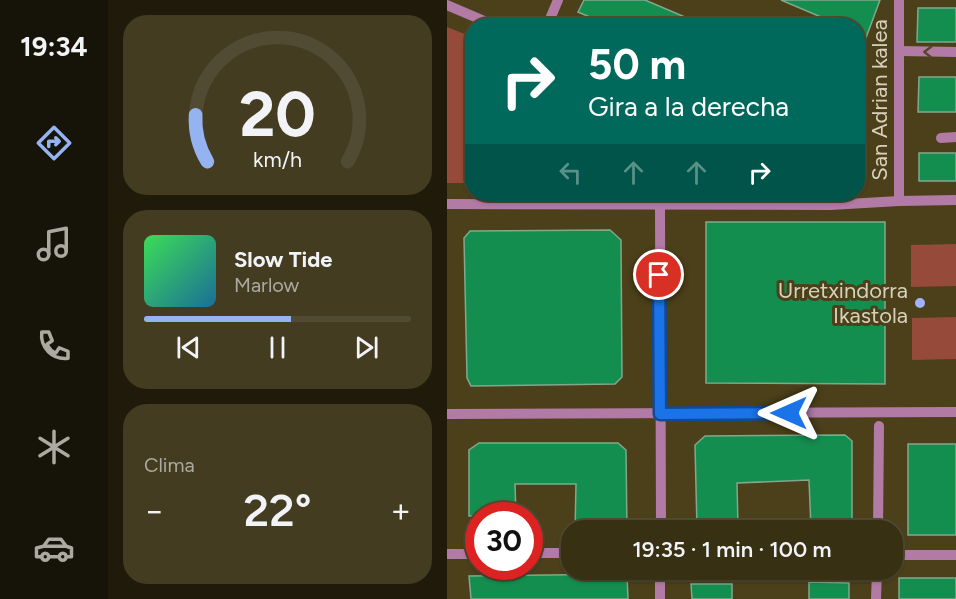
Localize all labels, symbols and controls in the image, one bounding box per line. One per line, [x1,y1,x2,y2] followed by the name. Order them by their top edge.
[866,19,893,181] street label: San Adrian kalea
[20,30,88,63] text: 19:34
[588,39,686,90] text: 50 m
[489,42,567,120] icon: right
[923,46,932,58] one-way arrow
[239,77,316,152] text: 20
[588,90,789,123] text: Gira a la derecha
[33,122,75,164] icon: directions
[253,147,302,172] text: km/h
[554,156,587,189] icon: left
[617,156,650,189] icon: ahead
[680,156,713,189] icon: ahead
[743,156,776,189] icon: right
[33,223,75,265] icon: music
[234,246,333,273] text: Slow Tide
[633,249,684,300] pin
[642,258,675,291] icon: arrive
[234,273,299,297] text: Marlow
[778,277,908,329] place label: Urretxindorra Ikastola
[913,296,927,310] marker: Urretxindorra Ikastola
[33,325,75,367] icon: phone
[172,331,205,364] icon: previous
[261,331,294,364] icon: pause
[350,331,383,364] icon: next
[757,381,821,445] position arrow
[33,426,75,468] icon: climate
[144,453,195,477] text: Clima
[243,483,312,537] text: 22°
[144,491,165,530] text: −
[390,491,411,530] text: +
[465,502,543,580] speed limit sign: 30
[33,527,75,569] icon: car
[633,536,831,563] text: 19:35 · 1 min · 100 m

